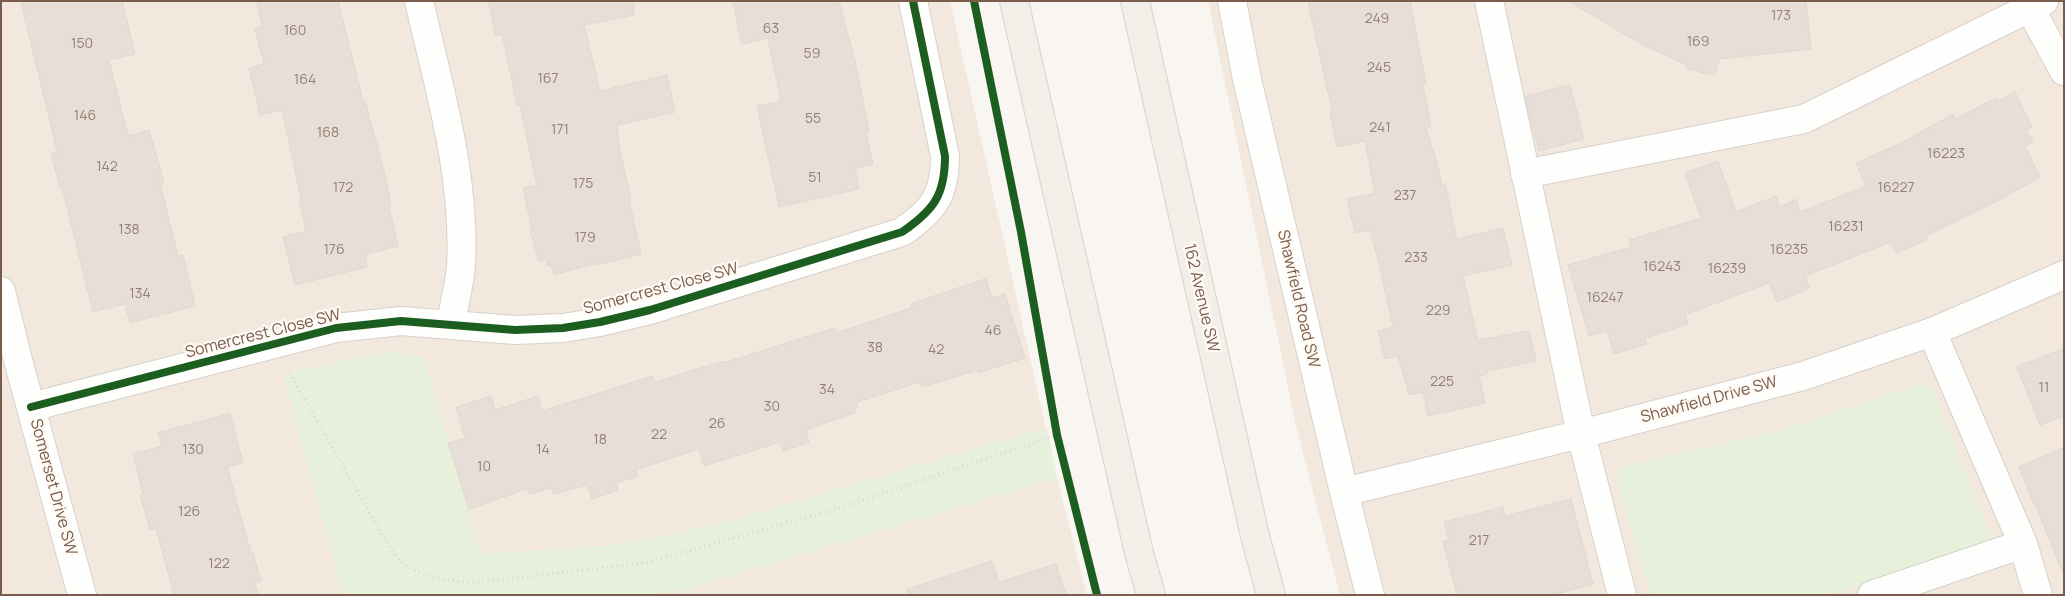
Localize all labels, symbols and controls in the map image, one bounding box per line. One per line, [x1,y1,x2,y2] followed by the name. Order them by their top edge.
[1771,8,1791,24] house number: 173
[1365,11,1389,27] house number: 249
[763,21,779,37] house number: 63
[284,23,306,39] house number: 160
[1687,34,1709,50] house number: 169
[71,36,93,52] house number: 150
[804,46,820,62] house number: 59
[1367,60,1391,76] house number: 245
[537,71,559,87] house number: 167
[294,72,316,88] house number: 164
[74,108,96,124] house number: 146
[805,111,821,127] house number: 55
[1369,120,1391,136] house number: 241
[551,122,569,138] house number: 171
[317,125,339,141] house number: 168
[1927,146,1965,162] house number: 16223
[96,159,118,175] house number: 142
[808,170,822,186] house number: 51
[573,176,593,192] house number: 175
[333,180,353,196] house number: 172
[1877,180,1915,196] house number: 16227
[1394,188,1416,204] house number: 237
[1828,219,1864,235] house number: 16231
[118,222,140,238] house number: 138
[1273,228,1323,370] street label: Shawfield Road SW
[574,230,596,246] house number: 179
[323,242,345,258] house number: 176
[1179,242,1223,354] street label: 162 Avenue SW
[1770,242,1808,258] house number: 16235
[1404,250,1428,266] house number: 233
[581,259,741,319] street label: Somercrest Close SW
[1643,259,1681,275] house number: 16243
[1708,261,1746,277] house number: 16239
[129,286,151,302] house number: 134
[1586,290,1624,306] house number: 16247
[1426,303,1450,319] house number: 229
[183,305,343,363] street label: Somercrest Close SW
[985,323,1001,339] house number: 46
[867,340,883,356] house number: 38
[928,342,944,358] house number: 42
[1639,373,1779,427] street label: Shawfield Drive SW
[1430,374,1454,390] house number: 225
[2039,380,2049,396] house number: 11
[819,382,835,398] house number: 34
[764,399,780,415] house number: 30
[709,416,725,432] house number: 26
[26,417,80,557] street label: Somerset Drive SW
[651,427,667,443] house number: 22
[593,432,607,448] house number: 18
[182,442,204,458] house number: 130
[536,442,550,458] house number: 14
[477,459,491,475] house number: 10
[178,504,200,520] house number: 126
[1469,533,1489,549] house number: 217
[208,556,230,572] house number: 122

